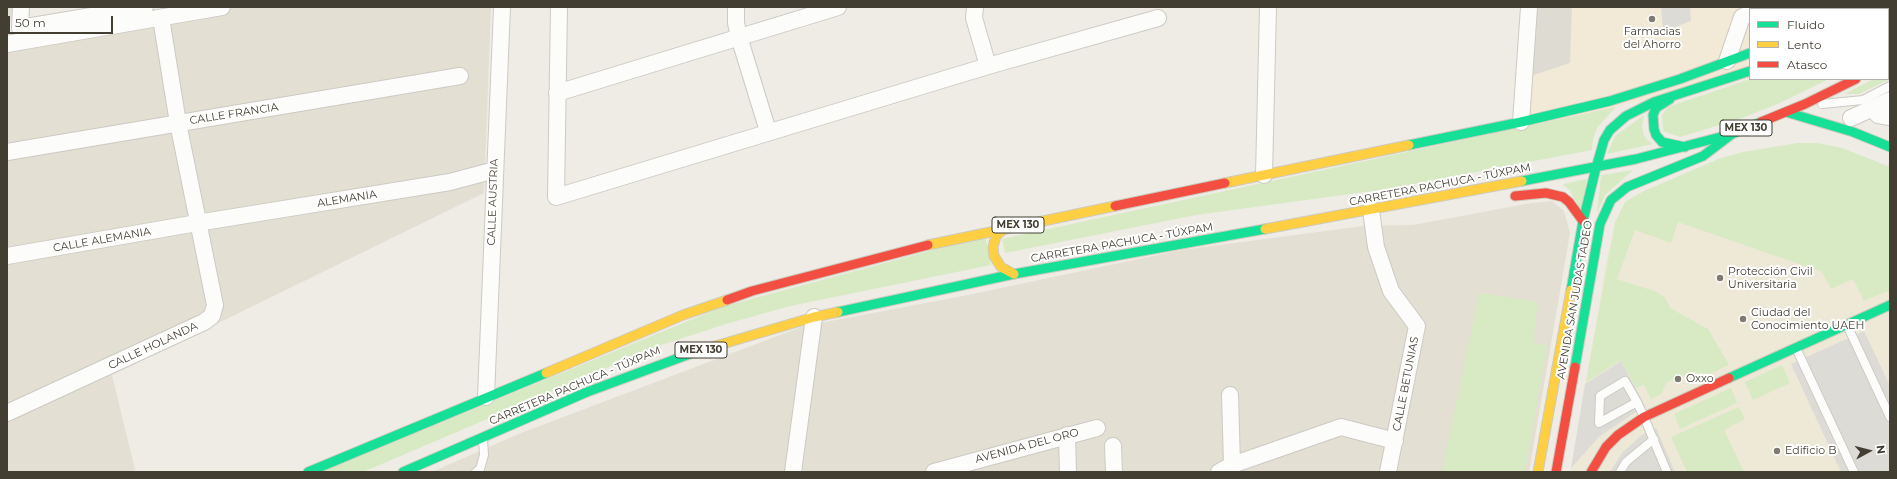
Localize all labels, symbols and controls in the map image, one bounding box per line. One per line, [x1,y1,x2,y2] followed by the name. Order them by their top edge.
[10,8,115,34] scale bar
[1749,8,1889,80] legend
[1647,14,1657,24] marker: Farmacias del Ahorro
[15,15,46,30] text: 50 m
[1787,17,1825,32] text: Fluido
[1623,25,1681,51] place label: Farmacias del Ahorro
[1787,37,1822,52] text: Lento
[1787,57,1827,72] text: Atasco
[189,100,279,128] street label: CALLE FRANCIA
[1720,120,1772,136] road number: MEX 130
[485,158,501,246] street label: CALLE AUSTRIA
[1348,161,1532,209] street label: CARRETERA PACHUCA - TÚXPAM
[316,188,378,210] street label: ALEMANIA
[992,217,1044,233] road number: MEX 130
[1030,220,1214,266] street label: CARRETERA PACHUCA - TÚXPAM
[1555,220,1595,380] street label: AVENIDA SAN JUDAS TADEO
[52,225,152,255] street label: CALLE ALEMANIA
[1728,265,1813,291] place label: Protección Civil Universitaria
[1715,273,1725,283] marker: Protección Civil Universitaria
[1751,306,1864,332] place label: Ciudad del Conocimiento UAEH
[1738,314,1748,324] marker: Ciudad del Conocimiento UAEH
[106,320,200,372] street label: CALLE HOLANDA
[1390,336,1422,432] street label: CALLE BETUNIAS
[675,342,727,358] road number: MEX 130
[487,344,663,428] street label: CARRETERA PACHUCA - TÚXPAM
[1686,372,1714,386] place label: Oxxo
[1673,374,1683,384] marker: Oxxo
[974,426,1080,466] street label: AVENIDA DEL ORO
[1849,431,1889,471] north arrow
[1785,444,1836,458] place label: Edificio B
[1873,444,1888,455] text: N
[1772,446,1782,456] marker: Edificio B

